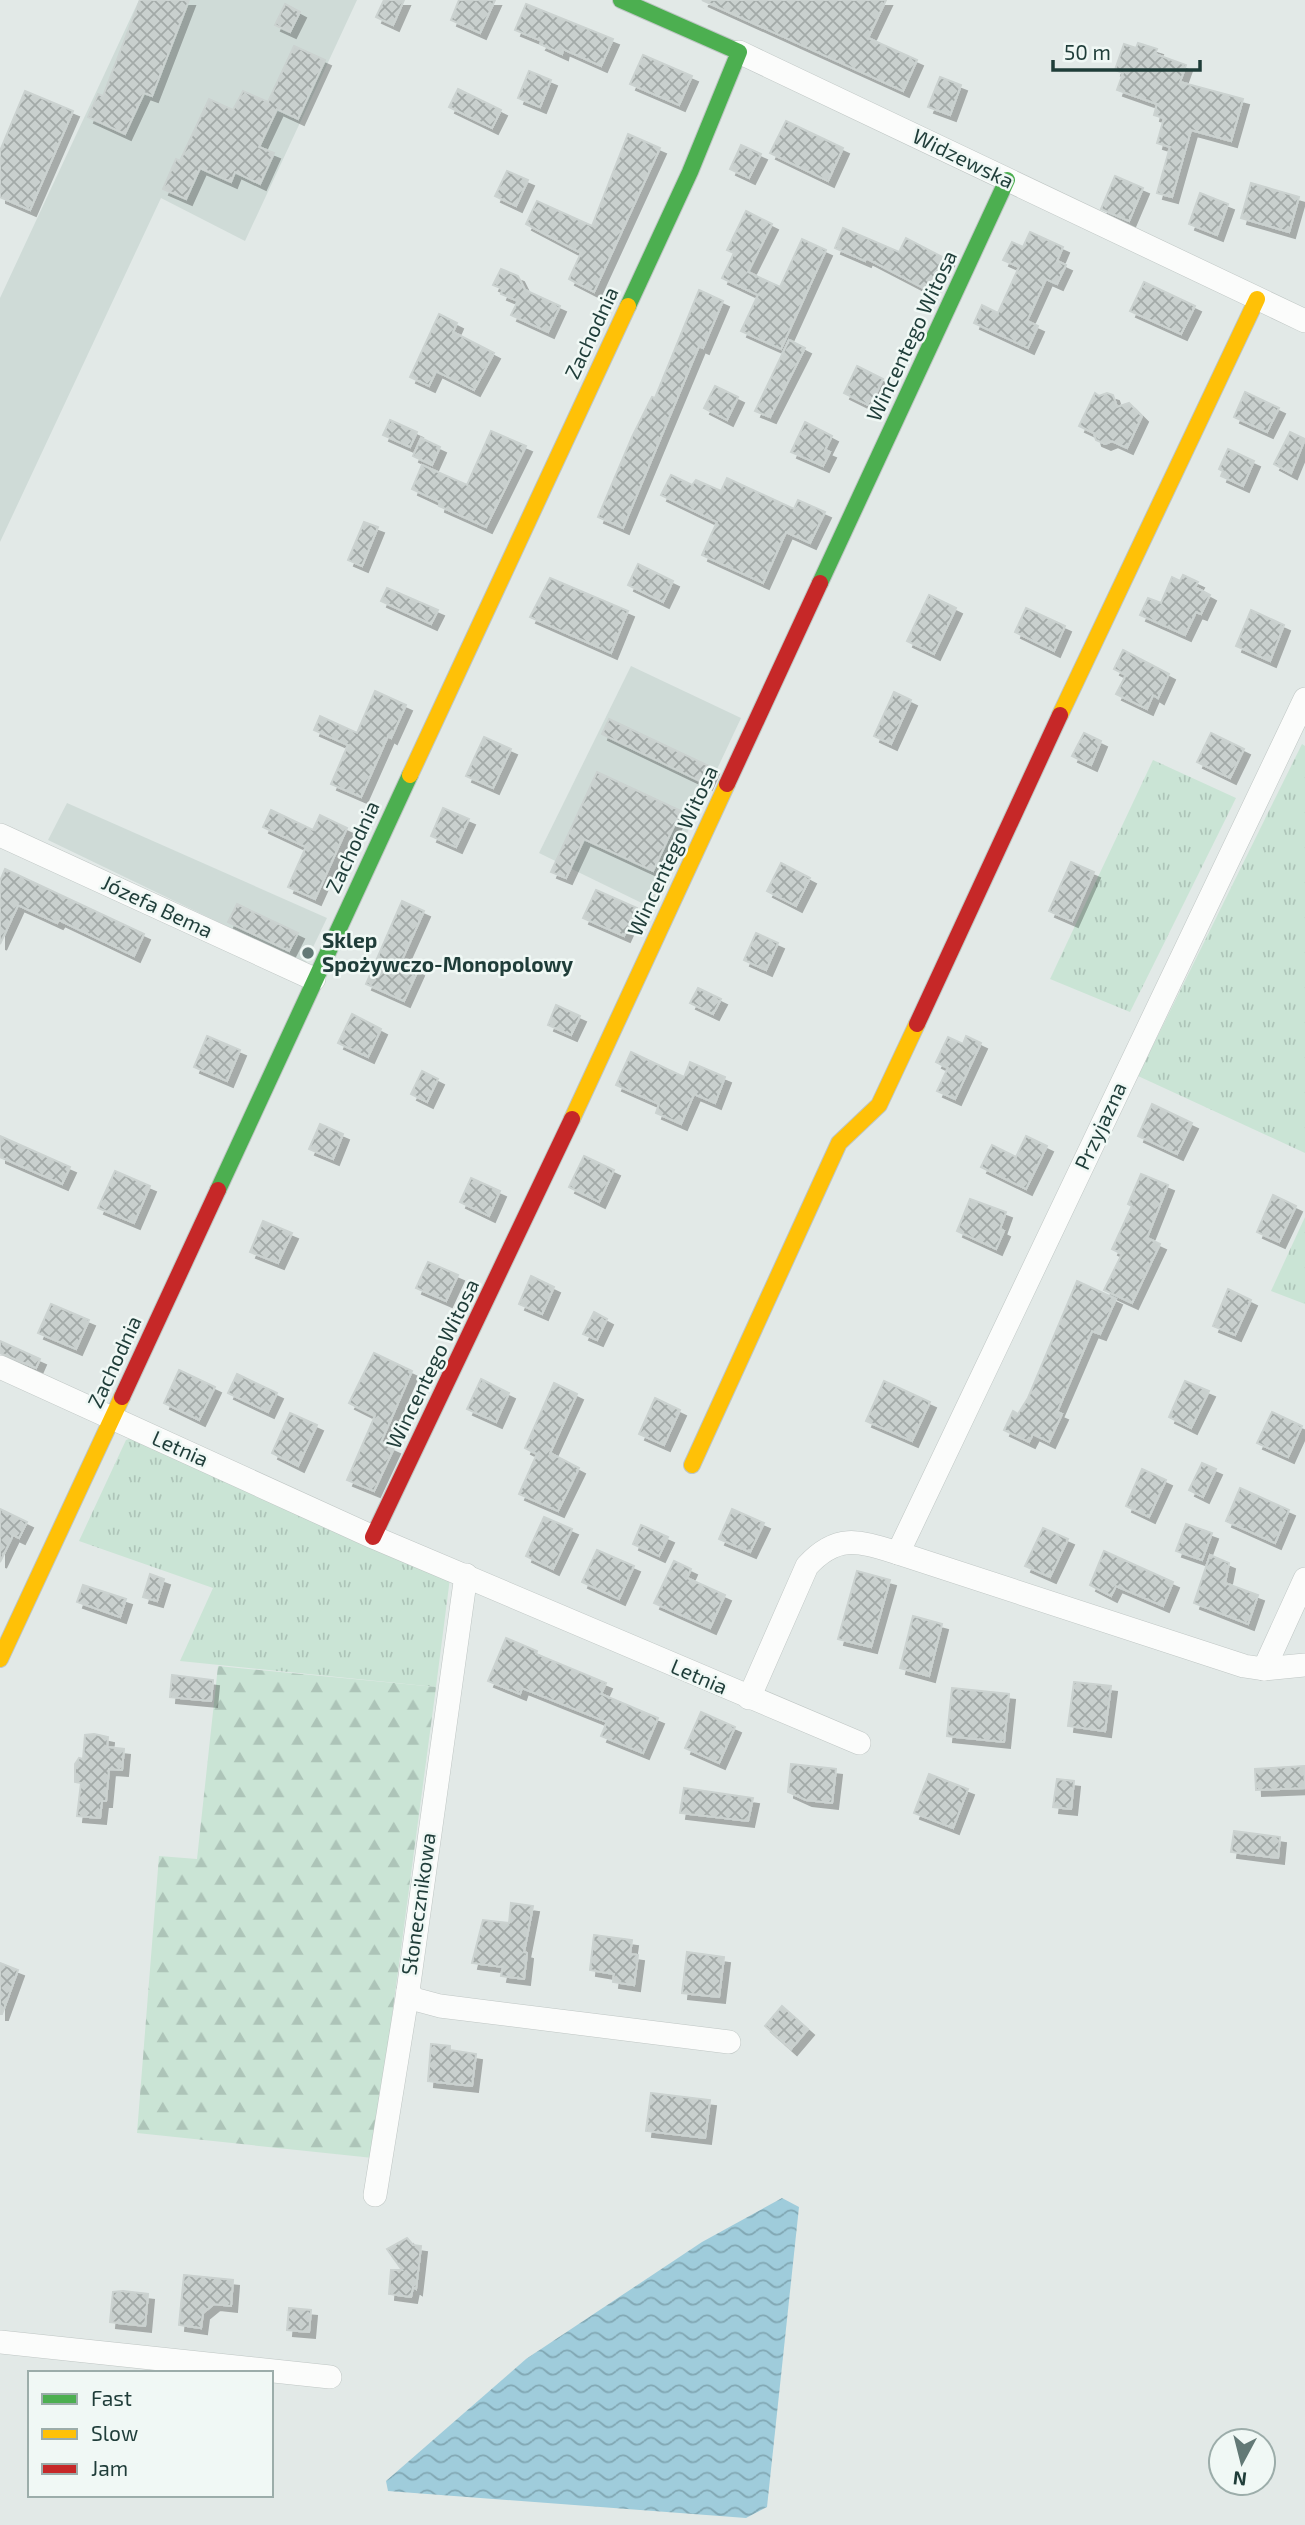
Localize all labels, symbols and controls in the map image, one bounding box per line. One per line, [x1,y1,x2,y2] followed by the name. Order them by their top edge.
[1053,28,1200,72] scale bar
[1064,39,1111,64] text: 50 m
[909,122,1018,193] street label: Widzewska
[860,246,961,425] street label: Wincentego Witosa
[558,282,623,382] street label: Zachodnia
[621,761,722,940] street label: Wincentego Witosa
[319,796,384,896] street label: Zachodnia
[98,869,217,942] street label: Józefa Bema
[322,927,573,977] place label: Sklep Spożywczo-Monopolowy
[300,945,316,961] marker: Sklep Spożywczo-Monopolowy
[1068,1078,1132,1174] street label: Przyjazna
[380,1275,484,1452] street label: Wincentego Witosa
[81,1311,146,1411] street label: Zachodnia
[149,1424,213,1471] street label: Letnia
[668,1653,732,1699] street label: Letnia
[395,1831,440,1977] street label: Słonecznikowa
[28,2371,273,2497] legend
[91,2385,132,2410] text: Fast
[91,2420,138,2445] text: Slow
[1207,2427,1277,2497] north arrow
[91,2455,128,2480] text: Jam
[1232,2467,1248,2492] text: N

